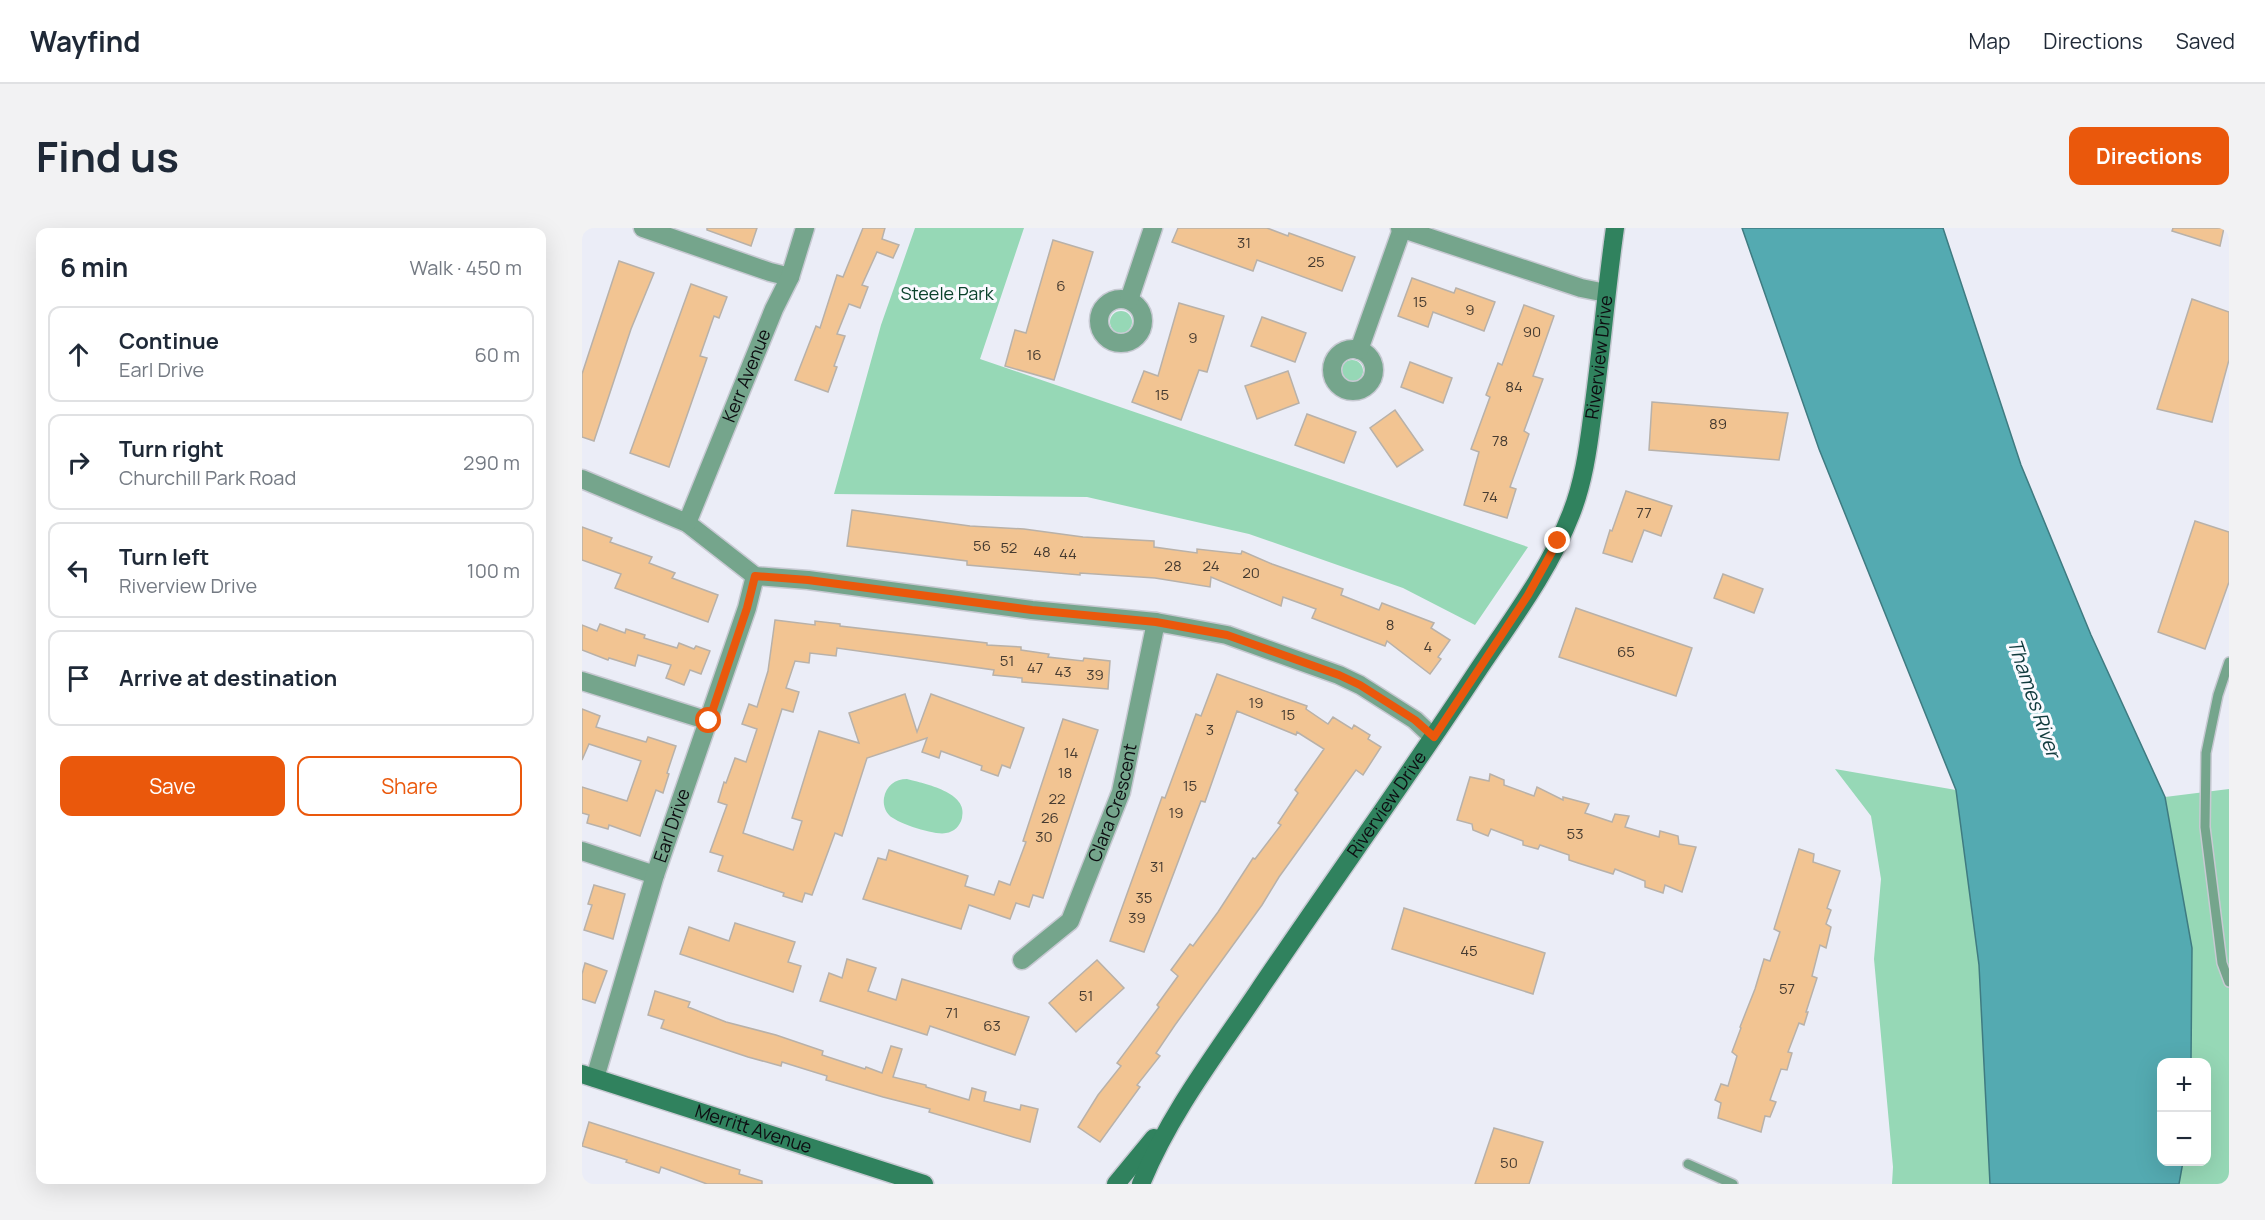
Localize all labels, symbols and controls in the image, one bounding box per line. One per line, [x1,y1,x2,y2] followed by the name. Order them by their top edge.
[30,22,140,60] text: Wayfind
[1969,27,2010,55] text: Map
[2043,27,2143,55] text: Directions
[2176,27,2235,55] text: Saved
[36,127,179,185] text: Find us
[2069,127,2229,185] button: Directions
[1237,232,1251,253] house number: 31
[60,249,128,285] text: 6 min
[1307,251,1325,272] house number: 25
[409,254,522,281] text: Walk · 450 m
[1056,275,1066,296] house number: 6
[900,281,995,305] park label: Steele Park
[1413,291,1427,312] house number: 15
[1579,294,1617,421] street label: Riverview Drive
[1465,299,1475,320] house number: 9
[1523,321,1541,342] house number: 90
[716,325,776,426] street label: Kerr Avenue
[119,326,219,356] text: Continue
[1188,327,1198,348] house number: 9
[62,338,95,371] icon: ahead
[474,341,520,368] text: 60 m
[1026,344,1042,365] house number: 16
[119,356,204,383] text: Earl Drive
[1505,376,1523,397] house number: 84
[1155,384,1169,405] house number: 15
[1709,413,1727,434] house number: 89
[1492,430,1508,451] house number: 78
[119,434,224,464] text: Turn right
[62,446,95,479] icon: right
[463,449,520,476] text: 290 m
[119,464,296,491] text: Churchill Park Road
[1482,486,1498,507] house number: 74
[1636,502,1652,523] house number: 77
[1544,527,1570,553] route end
[973,535,991,556] house number: 56
[1001,537,1017,558] house number: 52
[1033,541,1051,562] house number: 48
[119,542,209,572] text: Turn left
[1059,543,1077,564] house number: 44
[62,554,95,587] icon: left
[1164,555,1182,576] house number: 28
[1202,555,1220,576] house number: 24
[467,557,520,584] text: 100 m
[1242,562,1260,583] house number: 20
[119,572,257,599] text: Riverview Drive
[1386,614,1394,635] house number: 8
[2002,635,2068,763] water label: Thames River
[1424,636,1433,657] house number: 4
[1617,641,1635,662] house number: 65
[1000,650,1014,671] house number: 51
[1027,657,1043,678] house number: 47
[1054,661,1072,682] house number: 43
[62,662,95,695] icon: arrive
[119,663,337,693] text: Arrive at destination
[1086,664,1104,685] house number: 39
[1248,692,1264,713] house number: 19
[1281,704,1295,725] house number: 15
[695,707,721,733] route start
[1206,719,1214,740] house number: 3
[1082,741,1142,865] street label: Clara Crescent
[1064,742,1078,763] house number: 14
[1341,746,1431,862] street label: Riverview Drive
[60,756,285,816] button: Save
[297,756,522,816] button: Share
[1058,762,1072,783] house number: 18
[1183,775,1197,796] house number: 15
[647,785,695,865] street label: Earl Drive
[1048,788,1066,809] house number: 22
[1168,802,1184,823] house number: 19
[1041,807,1059,828] house number: 26
[1567,823,1583,844] house number: 53
[1035,826,1053,847] house number: 30
[1150,856,1164,877] house number: 31
[1136,887,1152,908] house number: 35
[1128,907,1146,928] house number: 39
[1460,940,1478,961] house number: 45
[1779,978,1795,999] house number: 57
[1079,985,1093,1006] house number: 51
[945,1002,959,1023] house number: 71
[983,1015,1001,1036] house number: 63
[2157,1058,2211,1166] map controls
[2157,1058,2211,1112] button: +
[692,1098,815,1158] street label: Merritt Avenue
[2157,1112,2211,1166] button: −
[1500,1152,1518,1173] house number: 50

